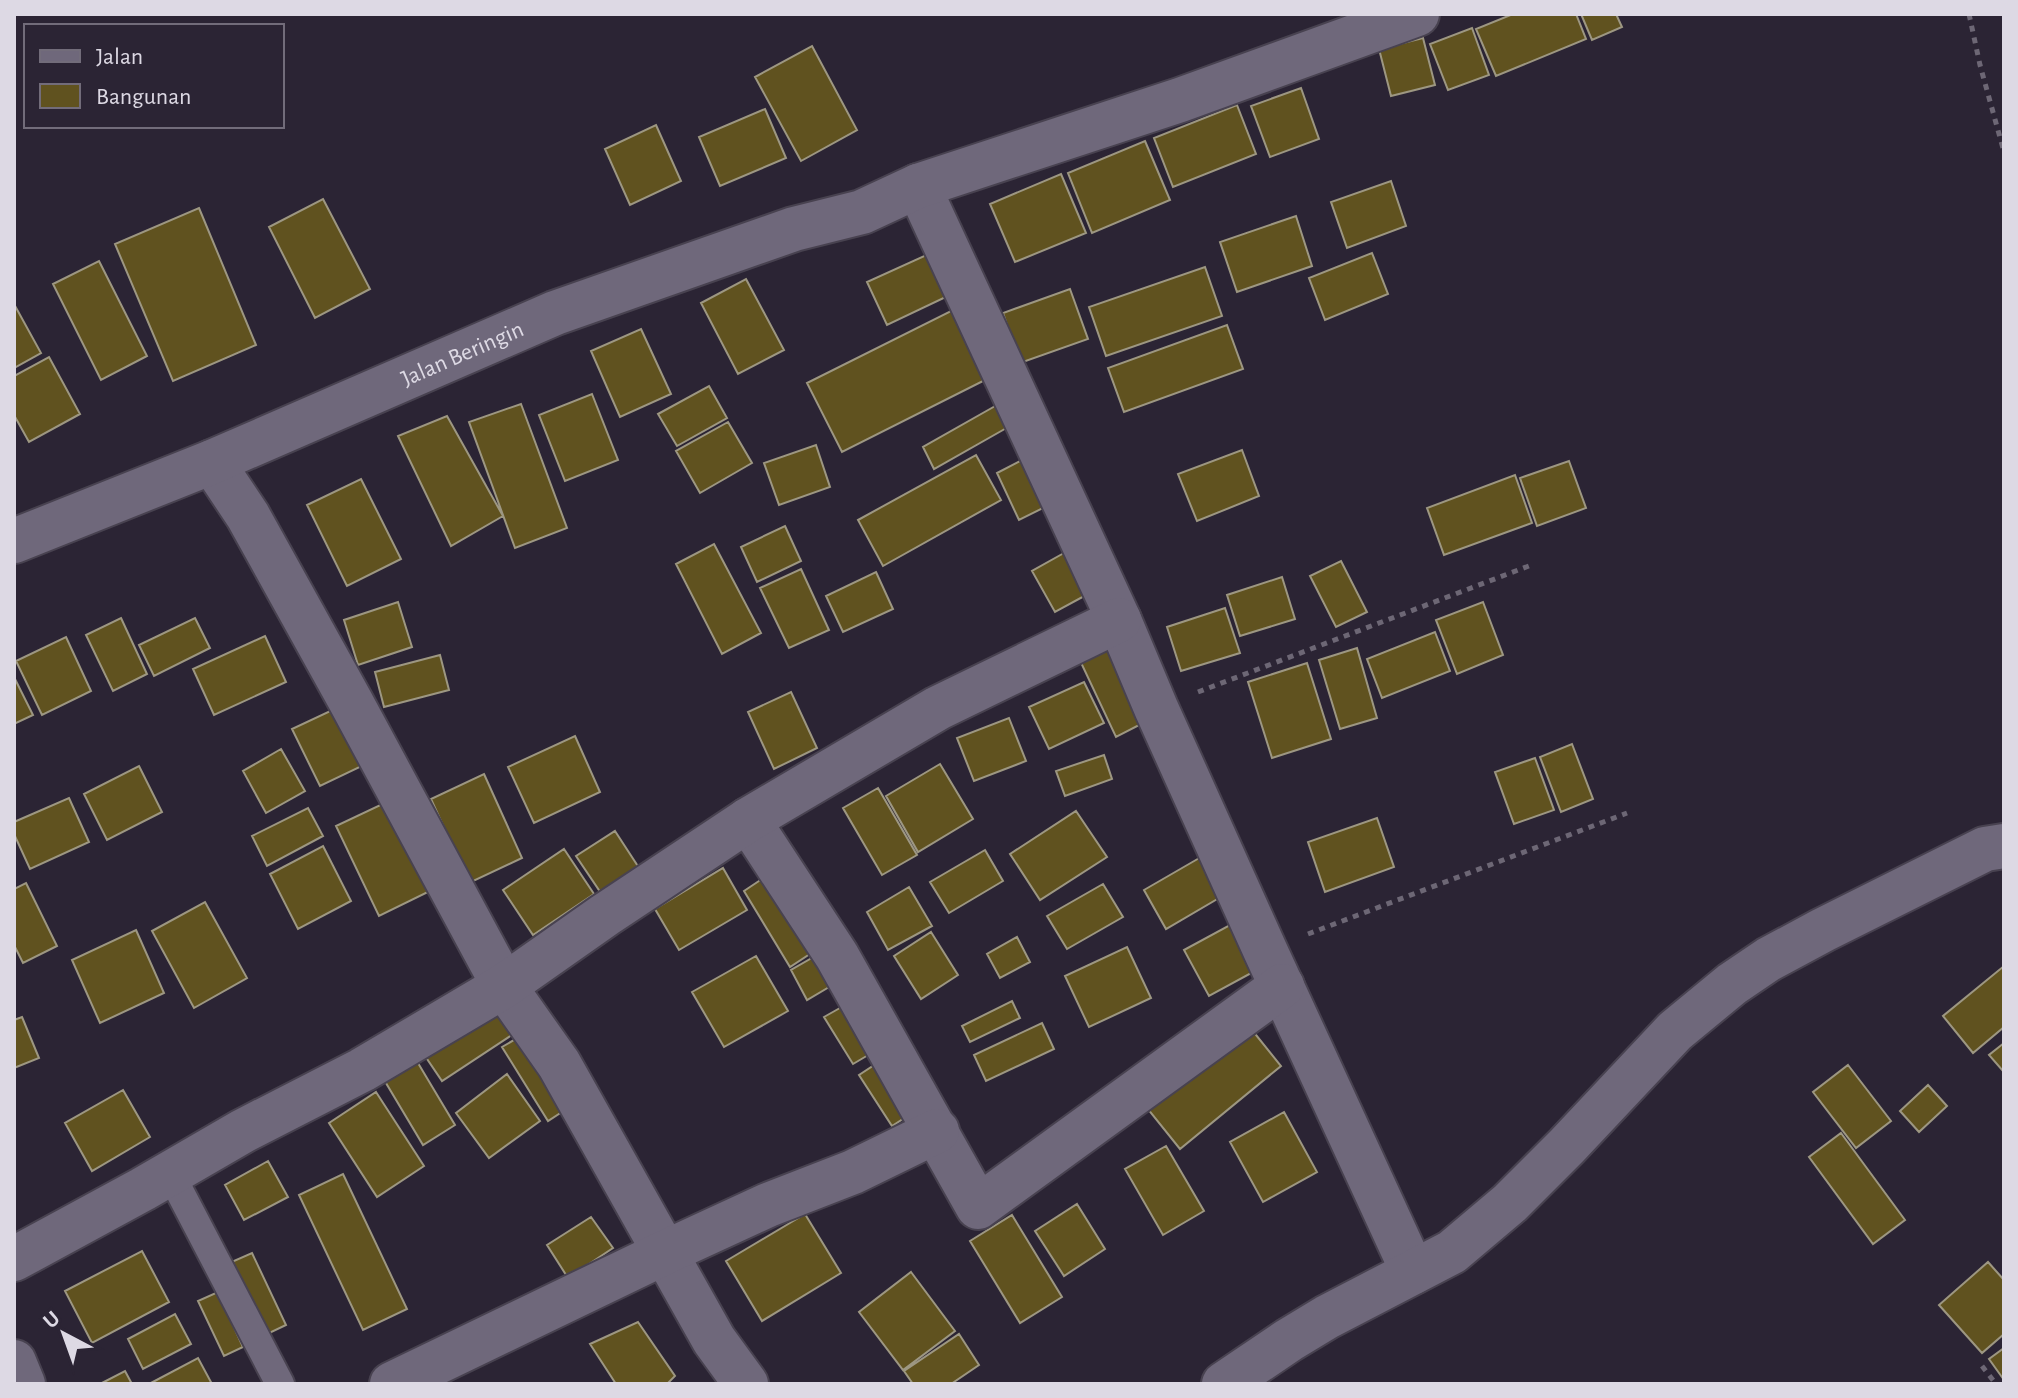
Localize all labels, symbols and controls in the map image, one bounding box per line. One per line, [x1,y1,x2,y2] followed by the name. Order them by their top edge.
[24,24,284,128] legend
[96,45,143,69] text: Jalan
[96,85,191,109] text: Bangunan
[398,317,527,391] street label: Jalan Beringin
[24,1294,104,1374] north arrow
[39,1307,64,1333] text: U

